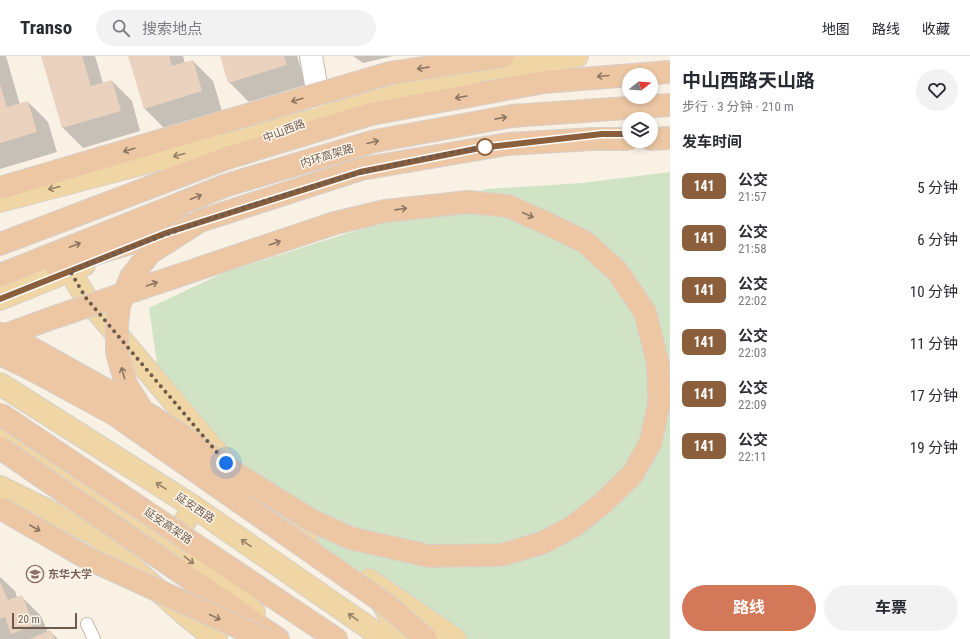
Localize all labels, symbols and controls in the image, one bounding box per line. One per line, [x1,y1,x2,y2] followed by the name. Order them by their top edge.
[96,10,376,46] search box
[20,16,72,39] text: Transo
[110,17,132,39] icon: search
[142,20,202,38] text: 搜索地点
[822,21,850,37] text: 地图
[872,21,900,37] text: 路线
[922,21,950,37] text: 收藏
[417,64,430,72] one-way arrow
[622,68,658,104] north arrow
[622,68,658,148] map controls
[682,69,815,92] text: 中山西路天山路
[916,69,958,111] button: heart
[597,73,610,80] one-way arrow
[455,94,468,102] one-way arrow
[291,97,304,104] one-way arrow
[682,99,794,114] text: 步行 · 3 分钟 · 210 m
[622,112,658,148] button: layers
[494,113,507,121] one-way arrow
[261,117,307,145] street label: 中山西路
[682,133,742,151] text: 发车时间
[367,138,380,145] one-way arrow
[476,138,494,156] unlabelled marker
[299,142,355,170] street label: 内环高架路
[124,147,136,155] one-way arrow
[173,151,186,159] one-way arrow
[738,171,768,189] text: 公交
[693,178,715,194] text: 141
[917,179,958,197] text: 5 分钟
[47,185,60,192] one-way arrow
[738,189,767,204] text: 21:57
[190,193,202,201] one-way arrow
[394,205,407,213] one-way arrow
[522,212,534,219] one-way arrow
[738,223,768,241] text: 公交
[693,230,715,246] text: 141
[917,231,958,249] text: 6 分钟
[269,239,282,246] one-way arrow
[68,240,80,248] one-way arrow
[738,241,767,256] text: 21:58
[738,275,768,293] text: 公交
[146,280,158,288] one-way arrow
[693,282,715,298] text: 141
[910,283,958,301] text: 10 分钟
[738,293,767,308] text: 22:02
[738,327,768,345] text: 公交
[693,334,715,350] text: 141
[910,335,958,353] text: 11 分钟
[738,345,767,360] text: 22:03
[119,366,126,379] one-way arrow
[738,379,768,397] text: 公交
[693,386,715,402] text: 141
[910,387,958,405] text: 17 分钟
[738,397,767,412] text: 22:09
[738,431,768,449] text: 公交
[693,438,715,454] text: 141
[910,439,958,457] text: 19 分钟
[738,449,767,464] text: 22:11
[216,453,236,473] your location
[156,482,167,490] one-way arrow
[173,490,217,526] street label: 延安西路
[142,505,194,547] street label: 延安高架路
[29,525,41,533] one-way arrow
[241,539,252,547] one-way arrow
[184,556,195,565] one-way arrow
[25,564,45,584] school or university icon: 东华大学
[48,568,92,581] place label: 东华大学
[682,585,816,631] button: 路线
[824,585,958,631] button: 车票
[12,611,77,630] scale bar
[18,613,40,626] text: 20 m
[347,613,358,621] one-way arrow
[208,614,220,621] one-way arrow

